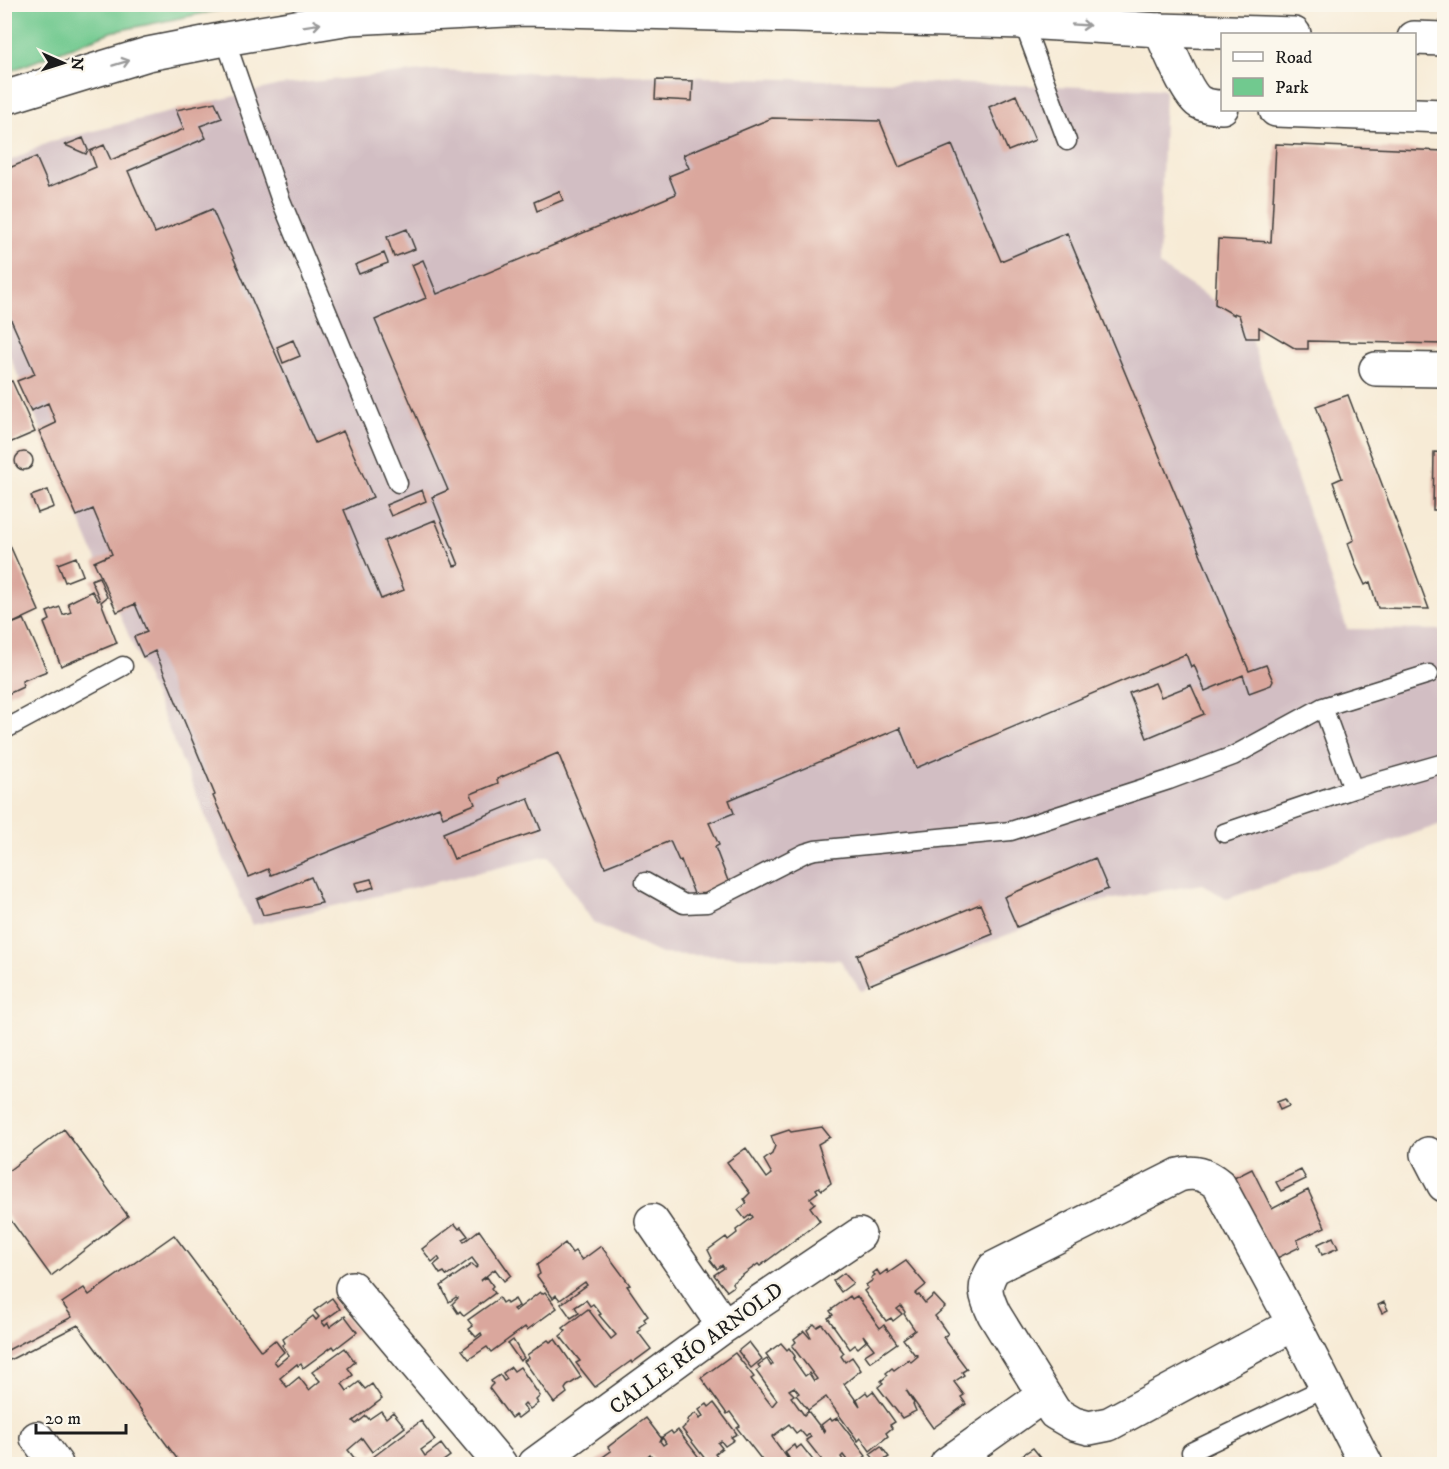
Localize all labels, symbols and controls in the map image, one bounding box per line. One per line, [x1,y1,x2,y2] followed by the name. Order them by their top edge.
[301,19,321,30] one-way arrow
[1071,20,1091,31] one-way arrow
[33,33,93,93] north arrow
[1221,33,1416,111] legend
[1275,47,1312,69] text: Road
[111,56,130,67] one-way arrow
[67,57,87,71] text: N
[1275,77,1309,99] text: Park
[603,1275,789,1421] street label: CALLE RÍO ARNOLD
[36,1397,126,1435] scale bar
[45,1408,81,1430] text: 20 m

